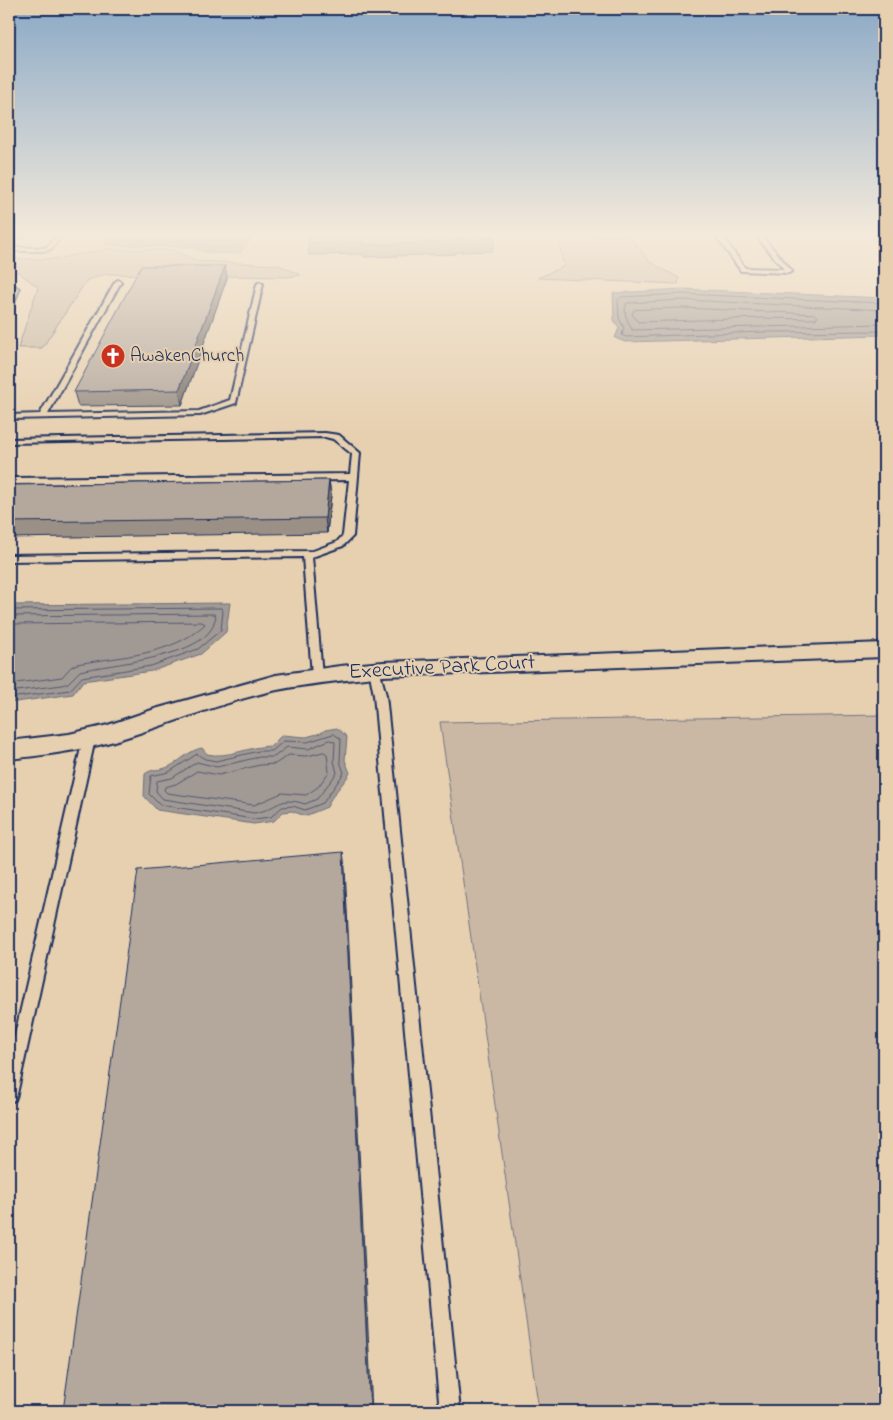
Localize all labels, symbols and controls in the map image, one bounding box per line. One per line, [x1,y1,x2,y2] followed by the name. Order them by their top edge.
[100,343,126,369] church icon: AwakenChurch
[130,343,244,370] place label: AwakenChurch
[348,647,537,689] street label: Executive Park Court

